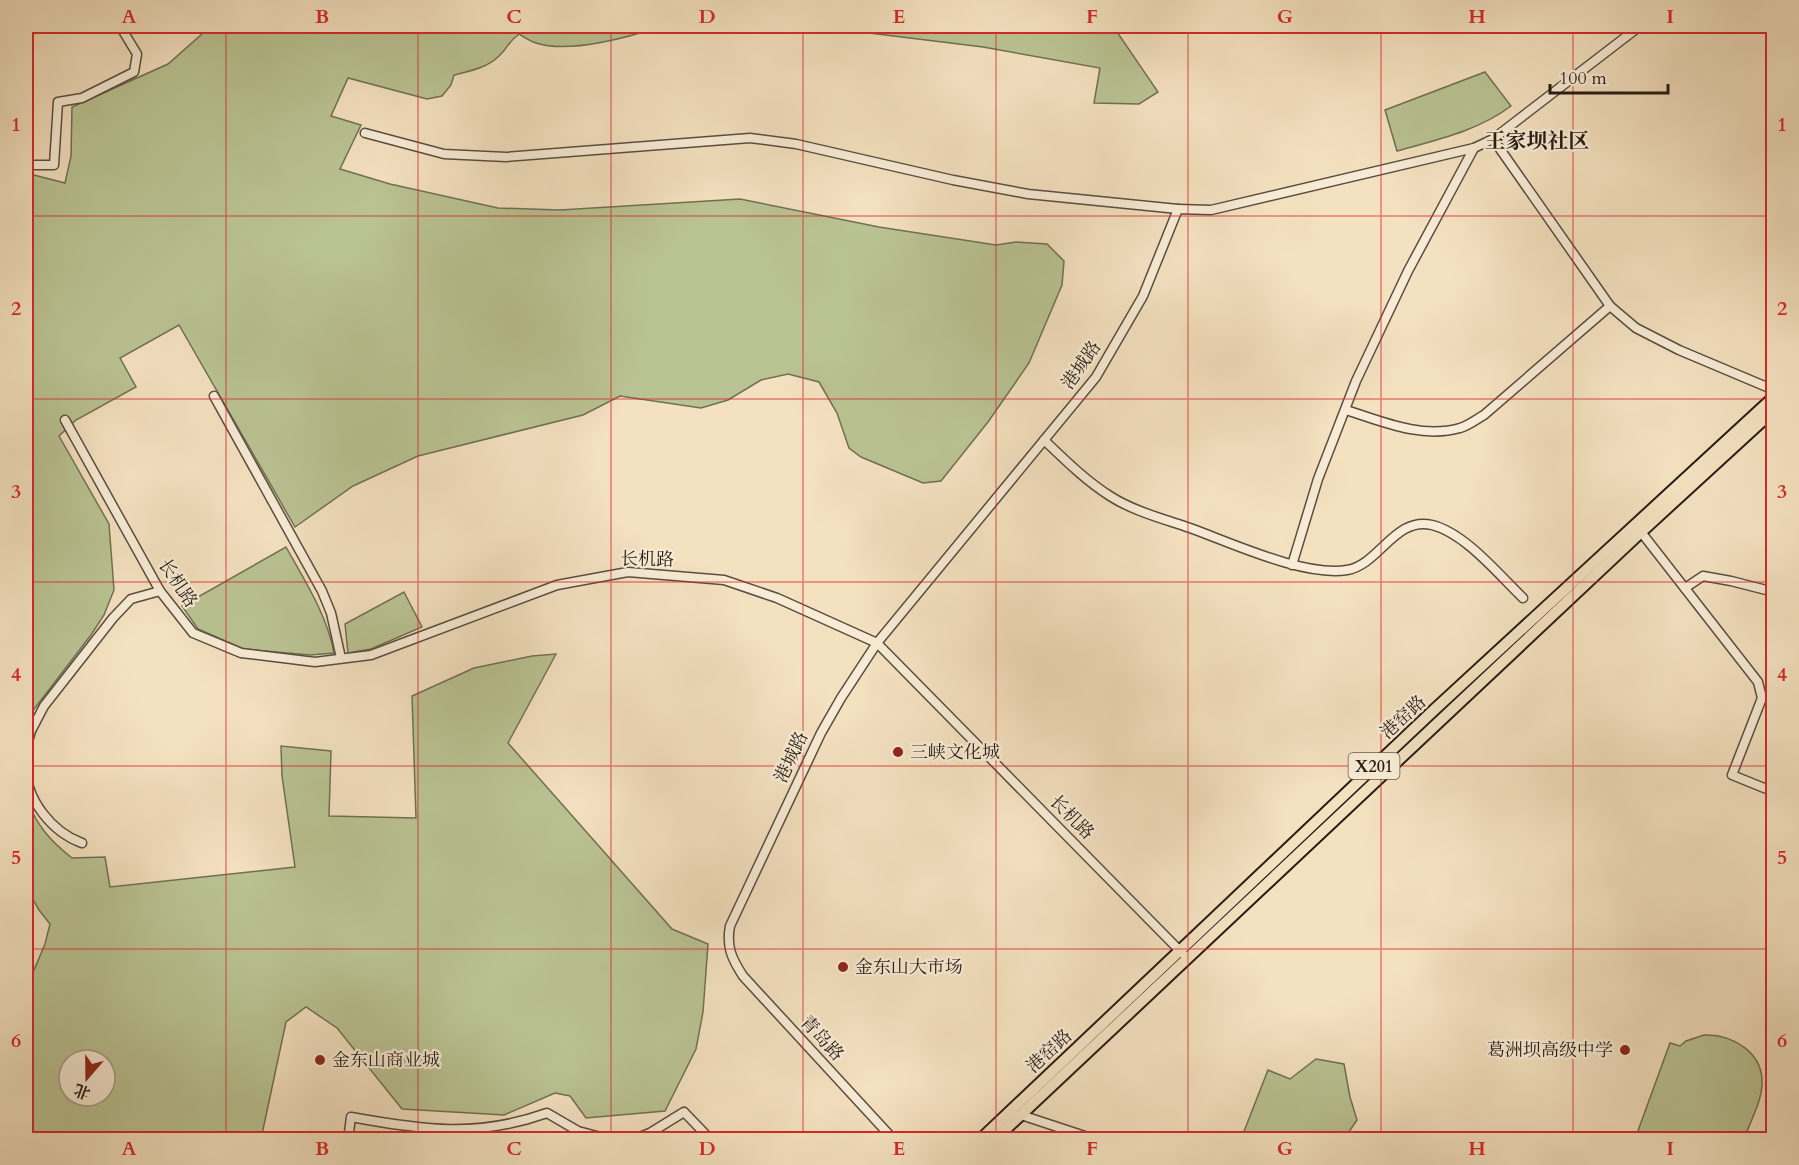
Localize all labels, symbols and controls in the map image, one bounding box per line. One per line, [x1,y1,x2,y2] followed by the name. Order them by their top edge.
[121,3,137,30] text: A
[315,3,329,30] text: B
[506,3,522,30] text: C
[698,3,716,30] text: D
[893,3,905,30] text: E
[1086,3,1098,30] text: F
[1277,3,1293,30] text: G
[1468,3,1486,30] text: H
[1666,3,1674,30] text: I
[1550,57,1668,95] scale bar
[1559,66,1607,91] text: 100 m
[11,111,21,138] text: 1
[1777,111,1787,138] text: 1
[1485,127,1590,156] district label: 王家坝社区
[11,295,21,322] text: 2
[1777,295,1787,322] text: 2
[1056,336,1107,395] street label: 港城路
[11,478,21,505] text: 3
[1777,478,1787,505] text: 3
[620,547,674,572] street label: 长机路
[152,554,203,613] street label: 长机路
[11,661,21,688] text: 4
[1777,661,1787,688] text: 4
[1375,690,1432,745] street label: 港窑路
[769,727,814,787] street label: 港城路
[910,740,1000,765] place label: 三峡文化城
[891,745,905,759] marker: 三峡文化城
[1348,753,1400,779] road number: X201
[1044,789,1100,845] street label: 长机路
[11,844,21,871] text: 5
[1777,844,1787,871] text: 5
[855,955,963,980] place label: 金东山大市场
[836,960,850,974] marker: 金东山大市场
[794,1010,849,1067] street label: 青岛路
[1021,1024,1078,1079] street label: 港窑路
[11,1027,21,1054] text: 6
[1777,1027,1787,1054] text: 6
[1487,1038,1613,1063] place label: 葛洲坝高级中学
[1618,1043,1632,1057] marker: 葛洲坝高级中学
[57,1048,117,1108] north arrow
[332,1048,440,1073] place label: 金东山商业城
[313,1053,327,1067] marker: 金东山商业城
[71,1078,93,1104] text: 北
[121,1135,137,1162] text: A
[315,1135,329,1162] text: B
[506,1135,522,1162] text: C
[698,1135,716,1162] text: D
[893,1135,905,1162] text: E
[1086,1135,1098,1162] text: F
[1277,1135,1293,1162] text: G
[1468,1135,1486,1162] text: H
[1666,1135,1674,1162] text: I

